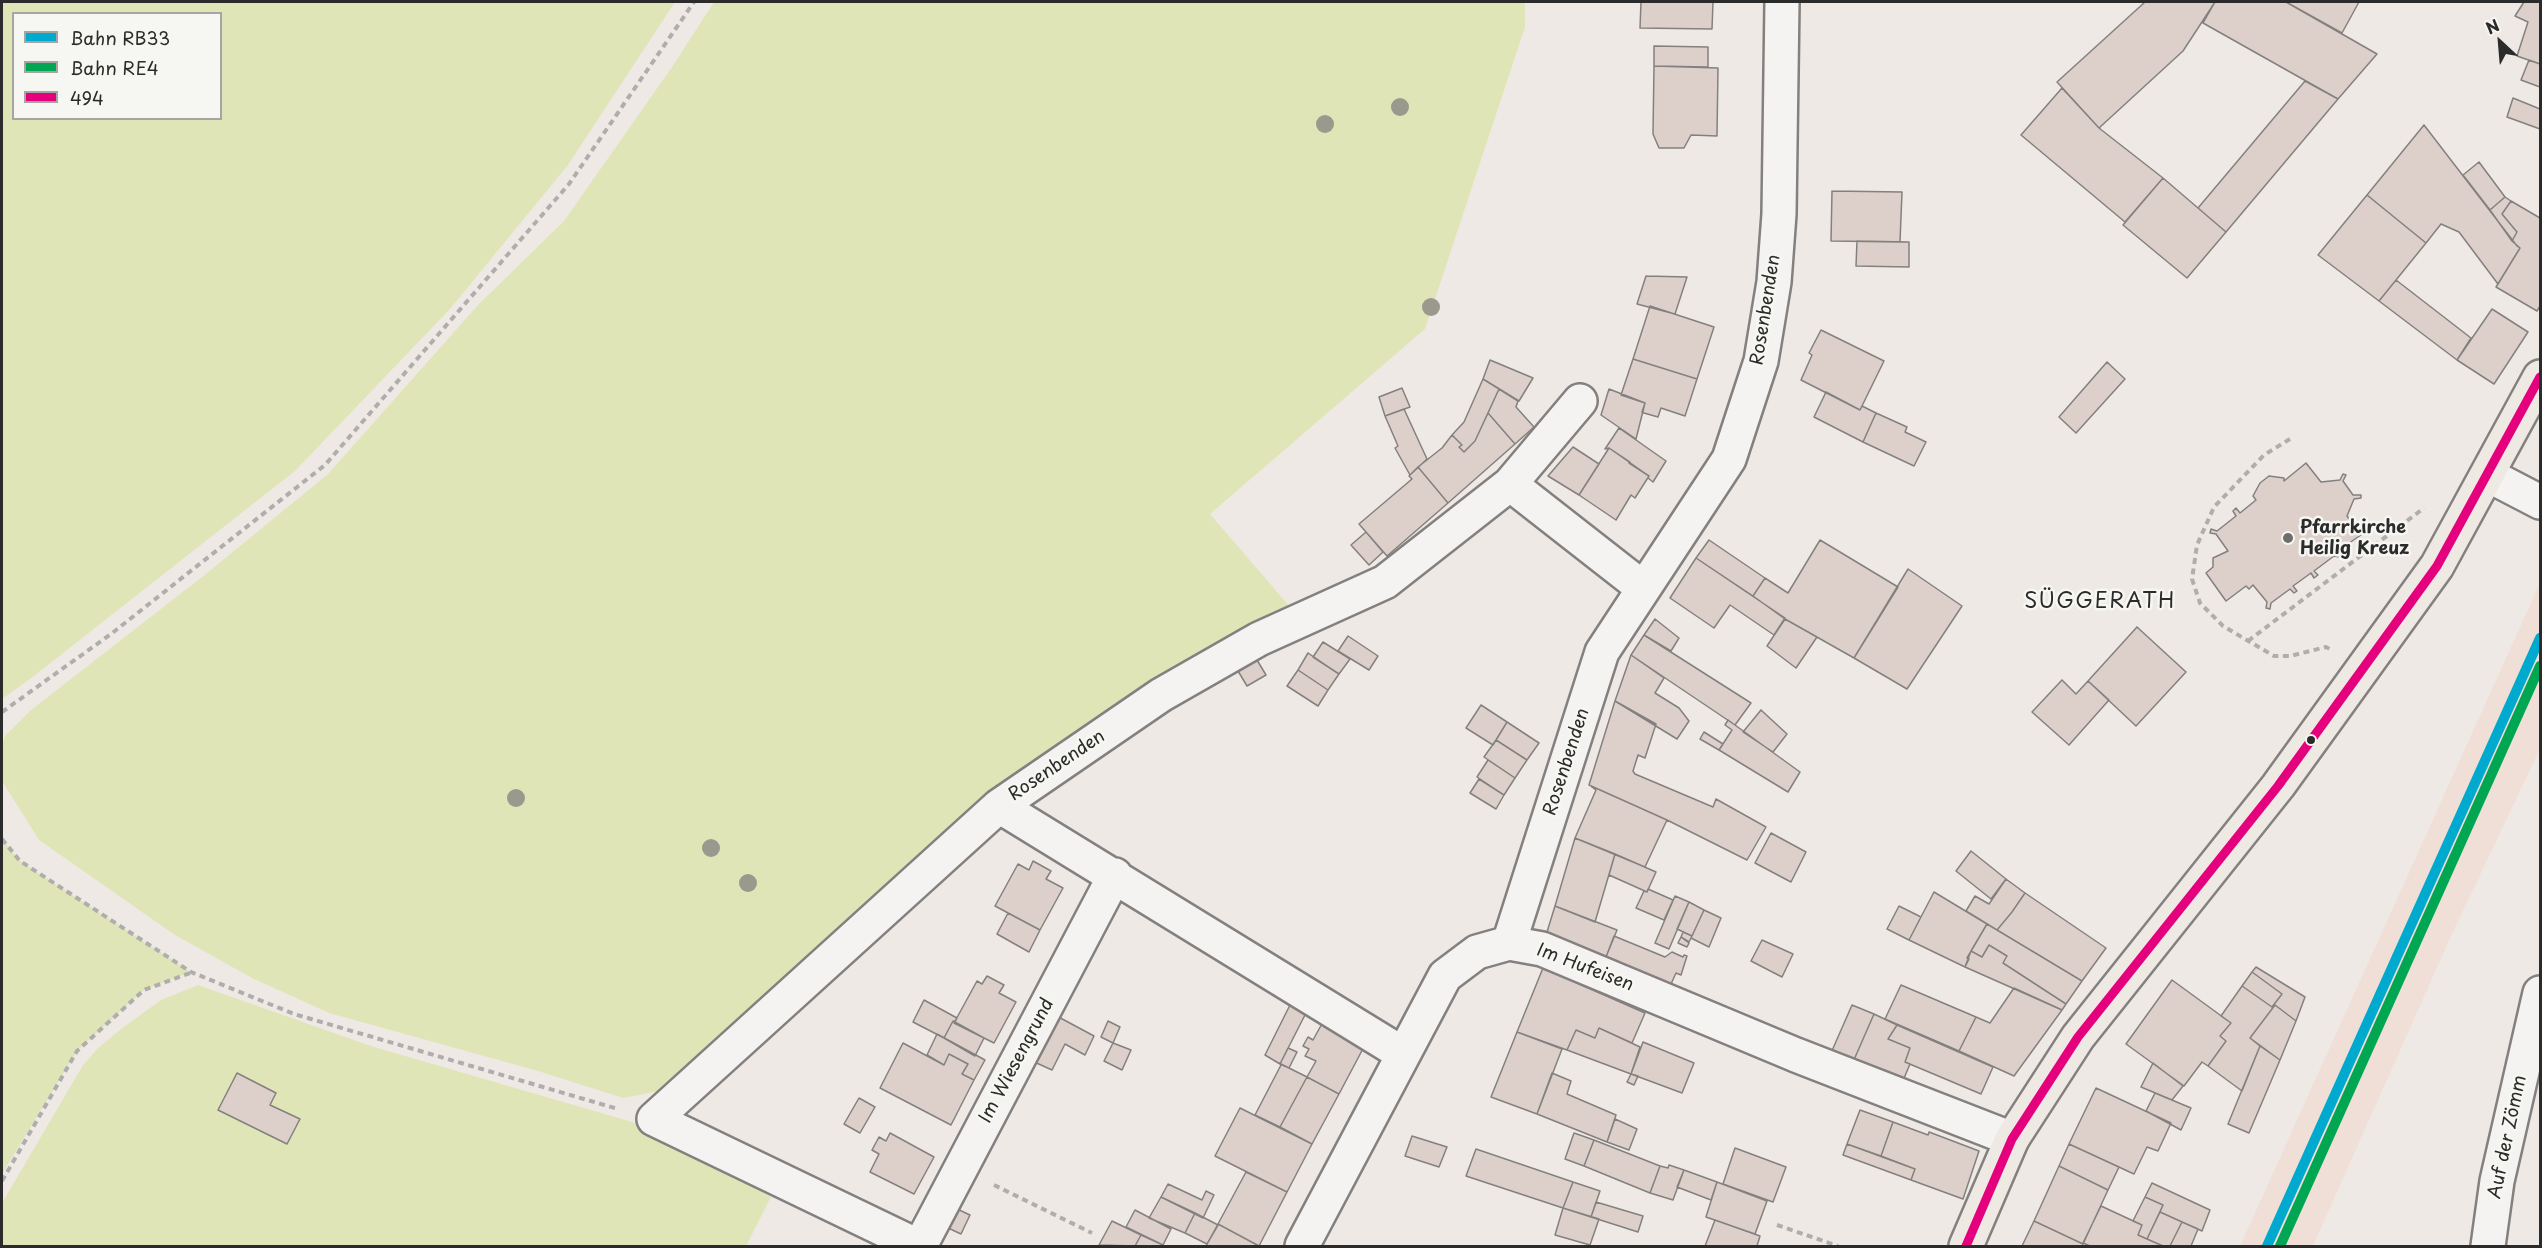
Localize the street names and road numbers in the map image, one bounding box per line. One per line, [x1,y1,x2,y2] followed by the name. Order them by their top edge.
[1747,253,1785,367] street label: Rosenbenden
[1539,706,1595,818] street label: Rosenbenden
[1005,726,1109,806] street label: Rosenbenden
[1533,940,1637,996] street label: Im Hufeisen
[975,995,1059,1127] street label: Im Wiesengrund
[2484,1073,2532,1201] street label: Auf der Zömm

